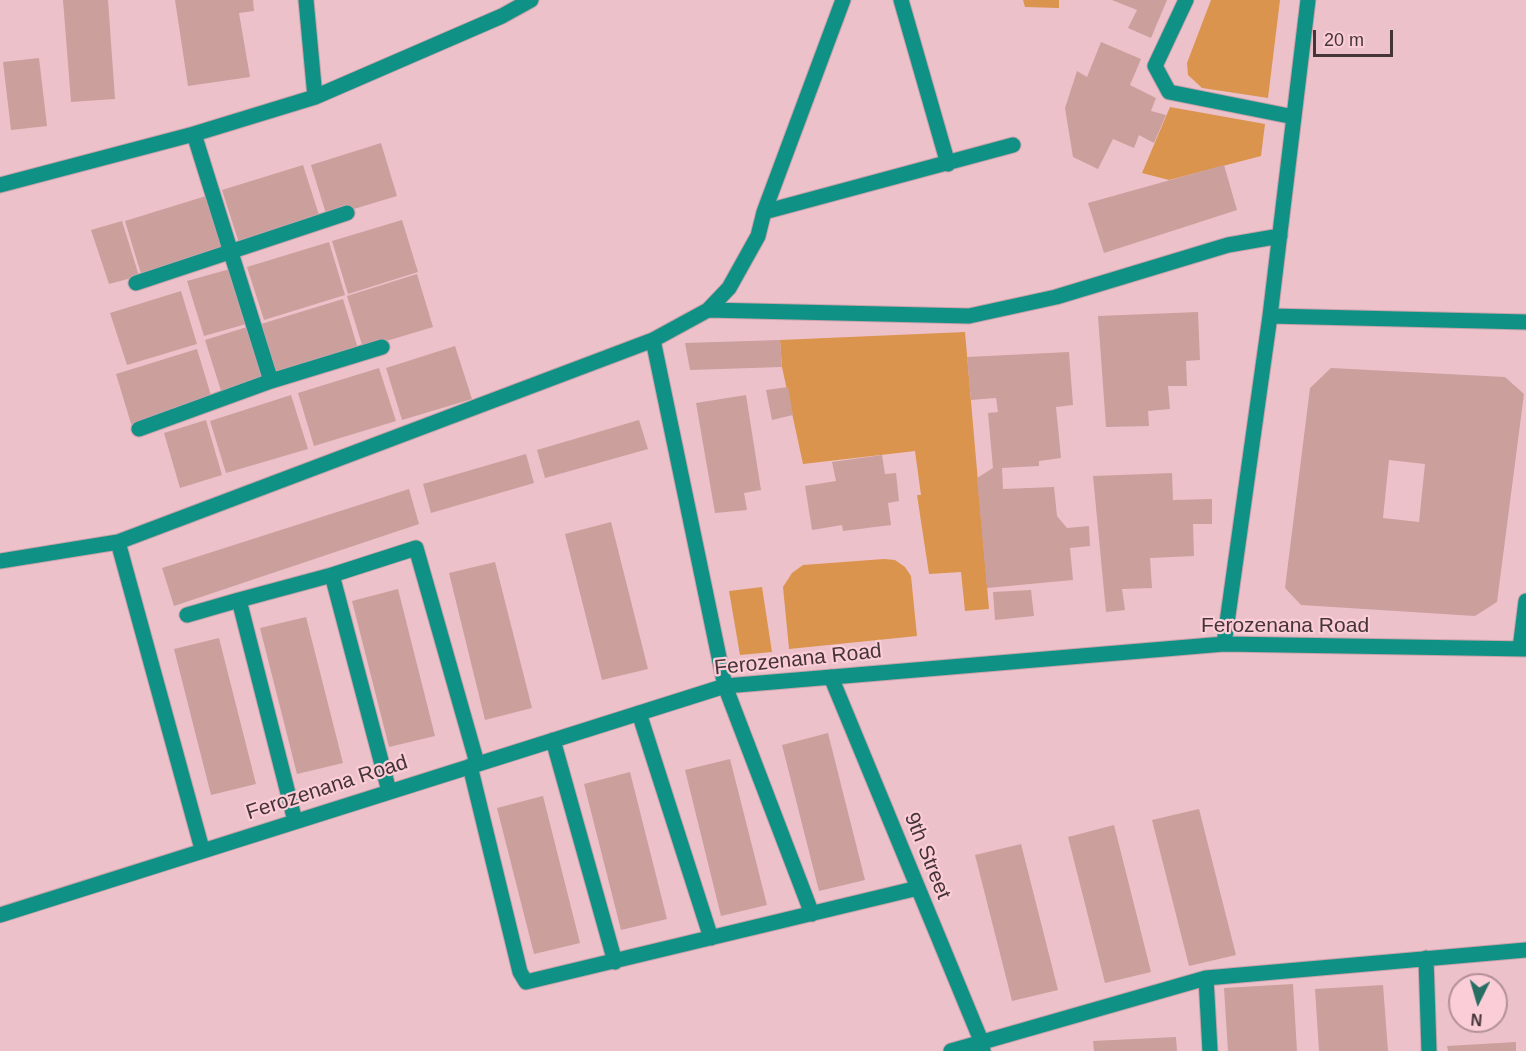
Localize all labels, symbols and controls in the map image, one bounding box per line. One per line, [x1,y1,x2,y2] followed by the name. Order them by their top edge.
[1316,18,1396,56] scale bar
[1324,30,1364,50] text: 20 m
[1201,613,1369,639] street label: Ferozenana Road
[713,639,883,681] street label: Ferozenana Road
[243,750,411,826] street label: Ferozenana Road
[898,809,956,903] street label: 9th Street
[1448,973,1508,1033] north arrow
[1470,1010,1483,1028] text: N

